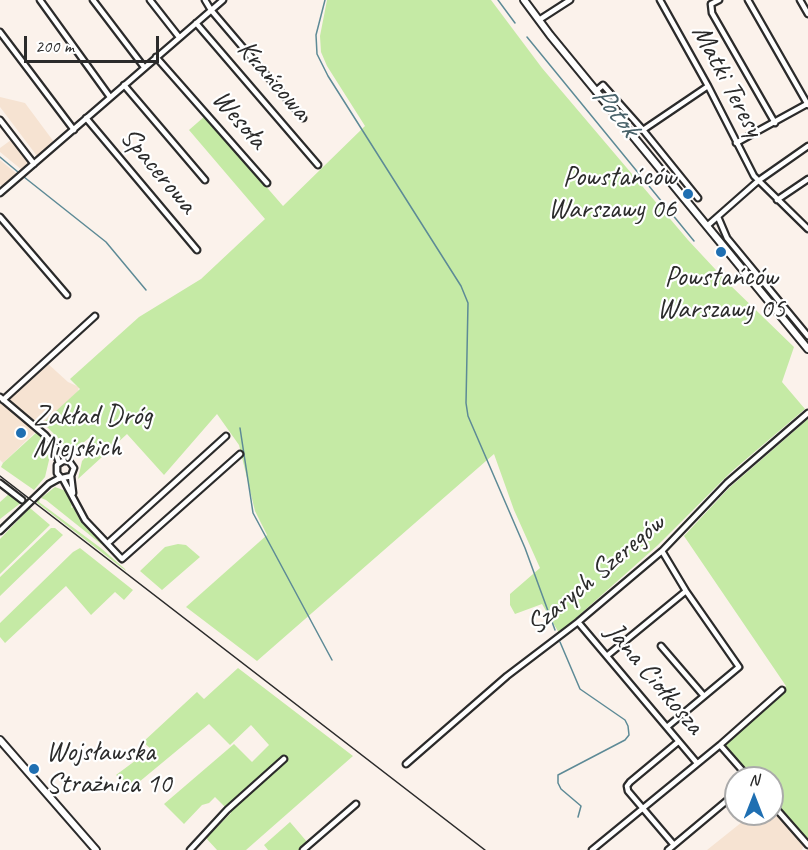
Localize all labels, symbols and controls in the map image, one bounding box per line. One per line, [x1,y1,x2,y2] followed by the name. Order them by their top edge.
[684,19,770,143] street label: Matki Teresy
[27,24,162,62] scale bar
[229,33,317,127] street label: Krańcowa
[35,35,74,57] text: 200 m
[584,79,646,145] water label: Potok
[204,84,274,156] street label: Wesoła
[112,121,204,221] street label: Spacerowa
[548,161,676,227] place label: Powstańców Warszawy 06
[681,187,695,201] marker: Powstańców Warszawy 06
[714,245,728,259] marker: Powstańców Warszawy 05
[657,261,785,327] place label: Powstańców Warszawy 05
[33,400,152,466] place label: Zakład Dróg Miejskich
[14,426,28,440] marker: Zakład Dróg Miejskich
[520,508,672,642] street label: Szarych Szeregów
[598,616,710,742] street label: Jana Ciołkosza
[46,736,171,802] place label: Wojsławska Strażnica 10
[27,762,41,776] marker: Wojsławska Strażnica 10
[724,766,784,826] north arrow
[749,770,759,790] text: N

